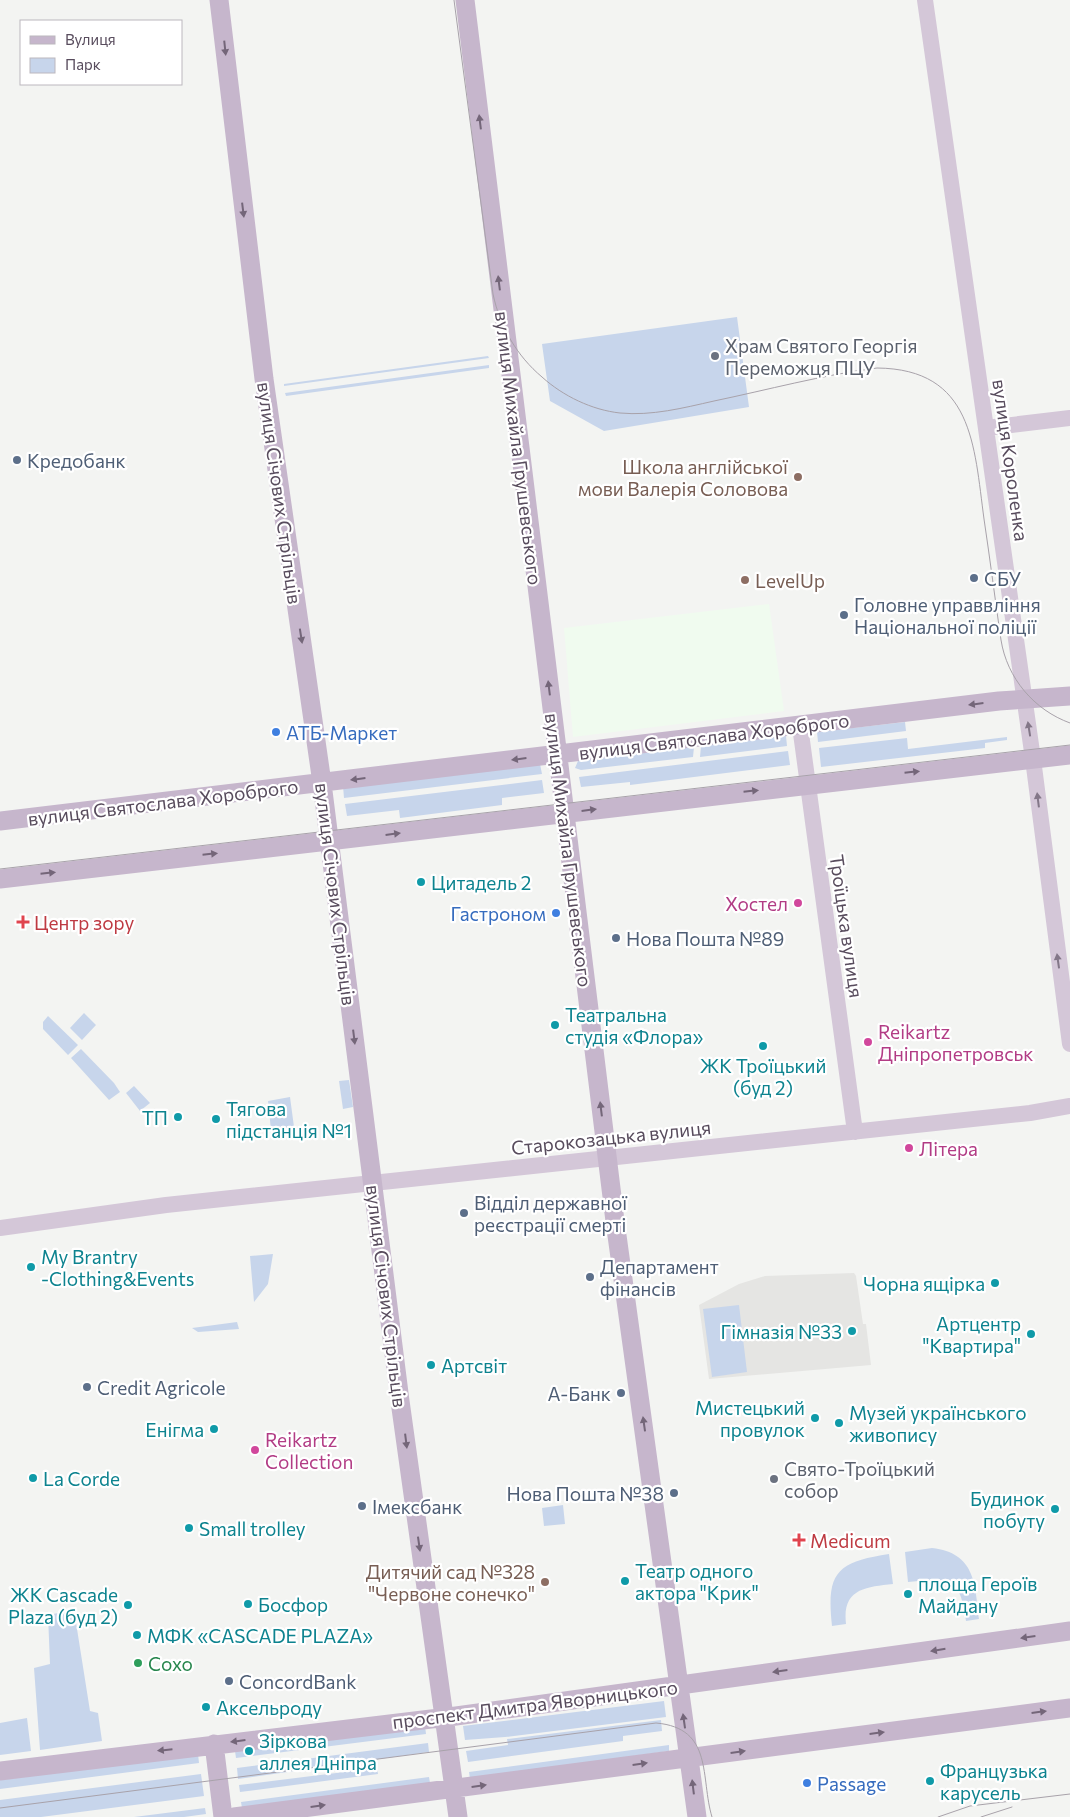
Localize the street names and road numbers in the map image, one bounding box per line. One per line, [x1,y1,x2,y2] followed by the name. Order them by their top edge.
[491,310,547,586] street label: вулиця Михайла Грушевського
[988,378,1034,542] street label: вулиця Короленка
[253,380,307,606] street label: вулиця Січових Стрільців
[577,708,851,764] street label: вулиця Святослава Хороброго
[541,712,597,988] street label: вулиця Михайла Грушевського
[26,774,300,830] street label: вулиця Святослава Хороброго
[311,781,361,1007] street label: вулиця Січових Стрільців
[826,853,868,999] street label: Троїцька вулиця
[510,1115,712,1159] street label: Старокозацька вулиця
[362,1183,412,1409] street label: вулиця Січових Стрільців
[391,1675,679,1733] street label: проспект Дмитра Яворницького

